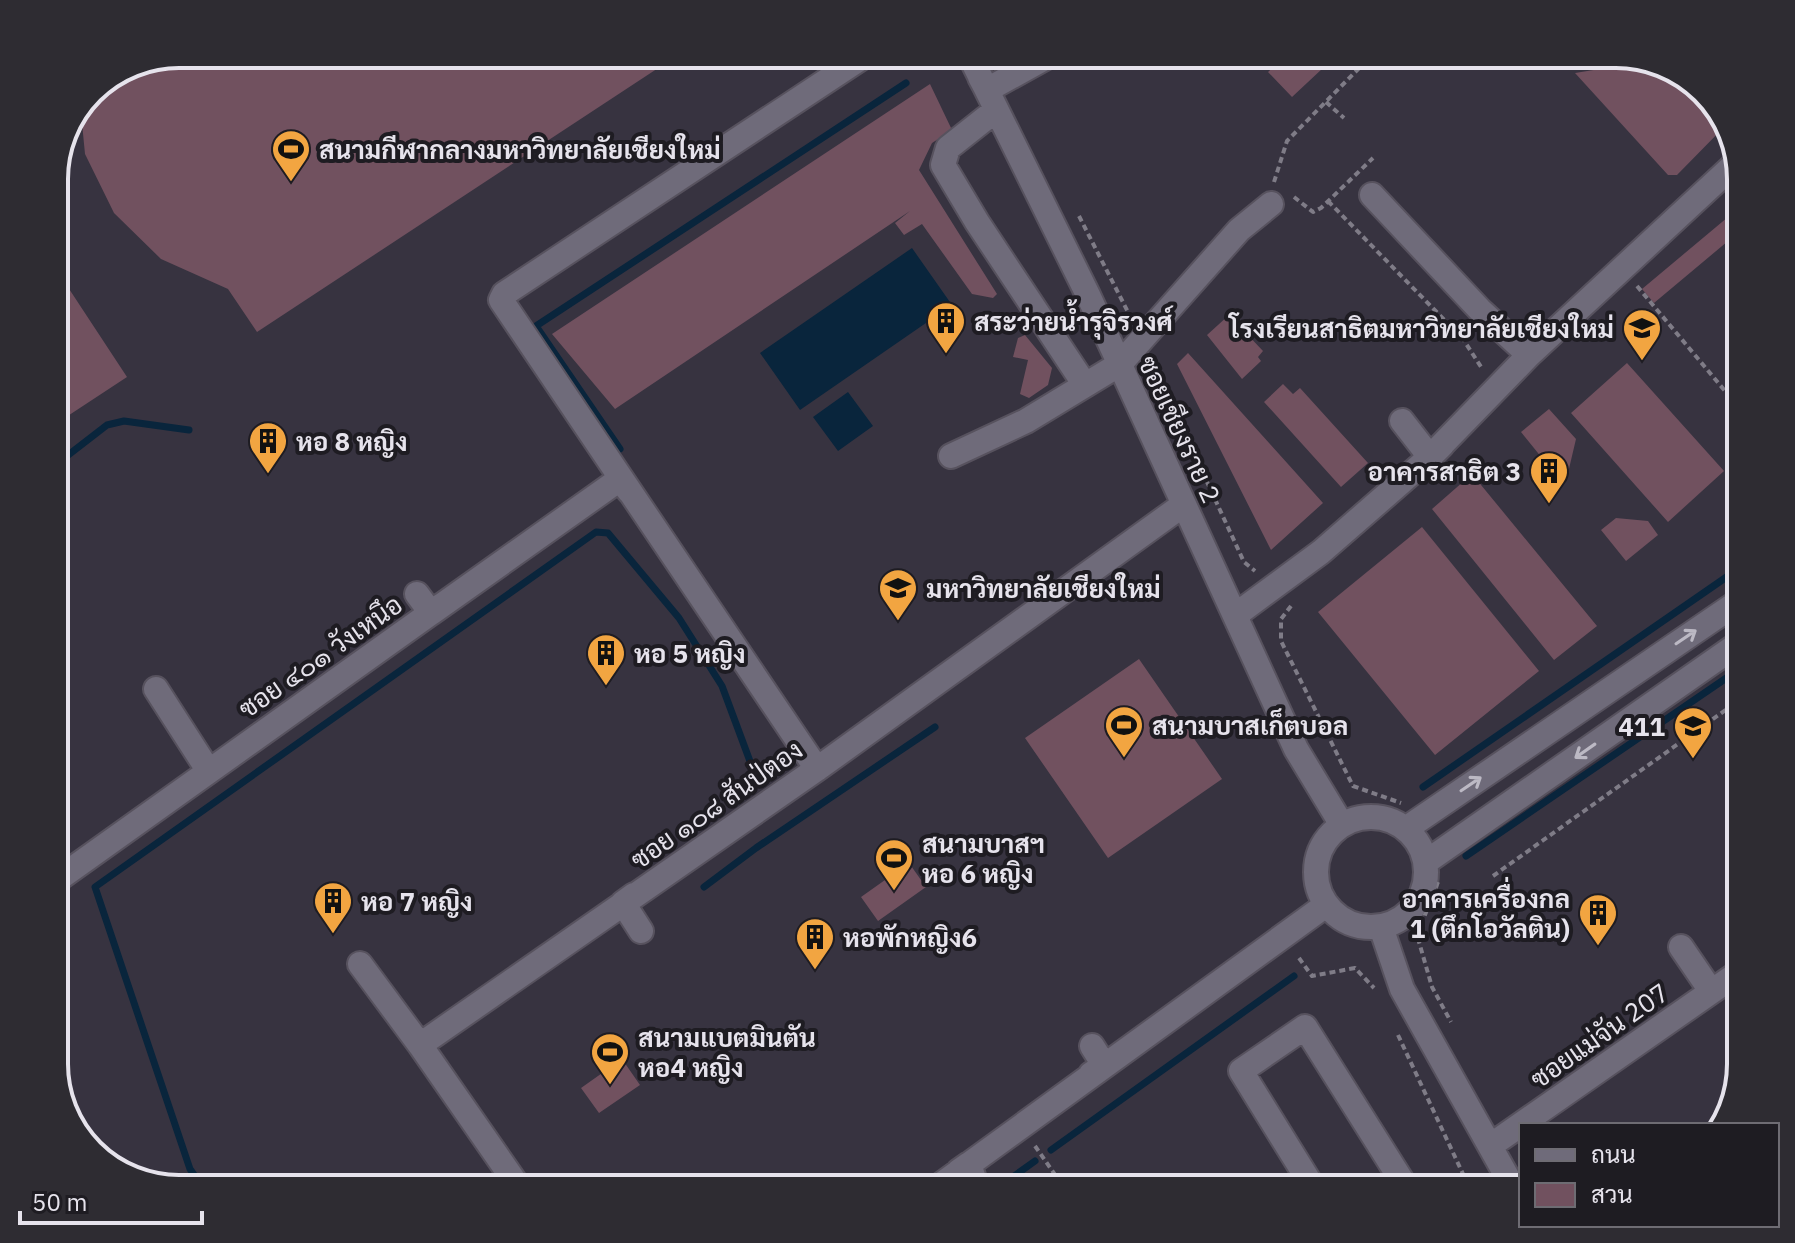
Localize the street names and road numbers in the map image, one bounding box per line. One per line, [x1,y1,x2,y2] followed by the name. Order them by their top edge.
[1131,350,1229,508] street label: ซอยเชียงราย 2
[231,587,409,725] street label: ซอย ๔๐๑ วังเหนึอ
[623,732,809,876] street label: ซอย ๑๐๘ สันป่ตอง
[1523,975,1675,1095] street label: ซอยแม่จัน 207

